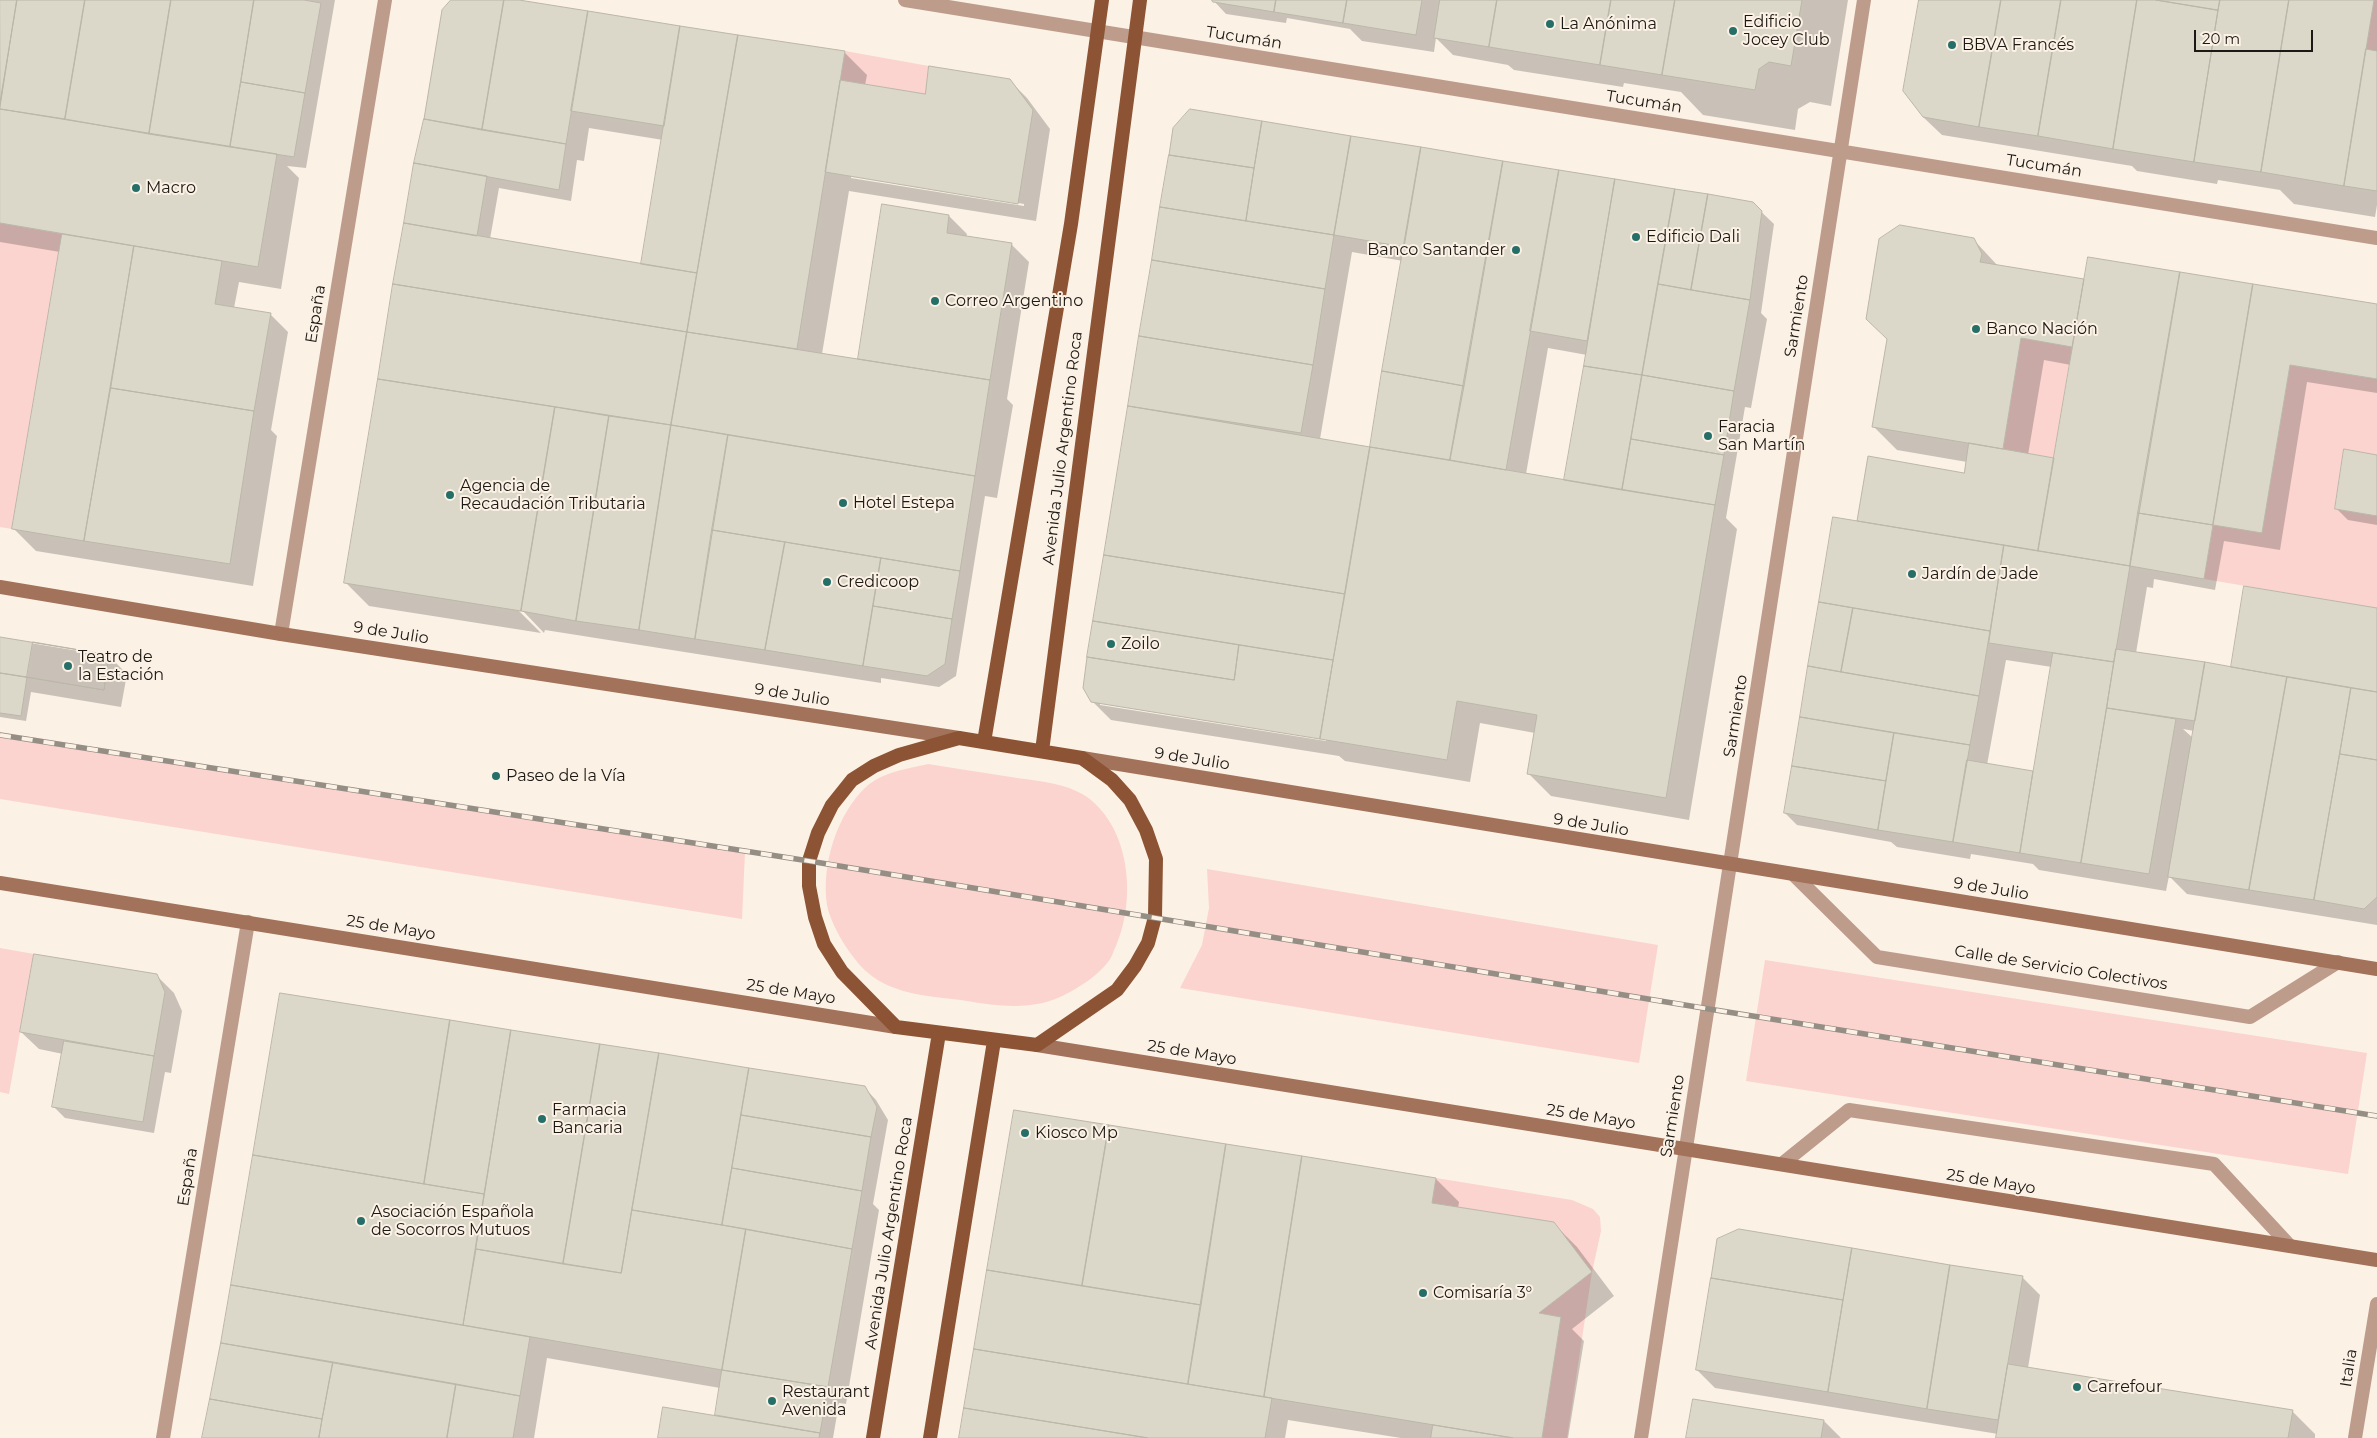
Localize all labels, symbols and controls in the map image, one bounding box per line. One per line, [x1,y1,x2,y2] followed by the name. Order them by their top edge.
[1743,12,1830,50] place label: Edificio Jocey Club
[1560,14,1657,34] place label: La Anónima
[1544,18,1556,30] marker: La Anónima
[2197,20,2316,52] scale bar
[1205,23,1283,53] street label: Tucumán
[1727,25,1739,37] marker: Edificio Jocey Club
[2202,29,2240,48] text: 20 m
[1962,35,2074,55] place label: BBVA Francés
[1946,39,1958,51] marker: BBVA Francés
[1605,87,1683,117] street label: Tucumán
[2005,151,2083,181] street label: Tucumán
[146,178,196,198] place label: Macro
[130,182,142,194] marker: Macro
[1646,227,1740,247] place label: Edificio Dali
[1630,231,1642,243] marker: Edificio Dali
[1367,240,1506,260] place label: Banco Santander
[1510,244,1522,256] marker: Banco Santander
[1781,273,1813,359] street label: Sarmiento
[302,283,330,345] street label: España
[945,291,1083,311] place label: Correo Argentino
[929,295,941,307] marker: Correo Argentino
[1986,319,2098,339] place label: Banco Nación
[1970,323,1982,335] marker: Banco Nación
[1039,330,1087,566] street label: Avenida Julio Argentino Roca
[1718,417,1805,455] place label: Faracia San Martín
[1702,430,1714,442] marker: Faracia San Martín
[460,476,646,514] place label: Agencia de Recaudación Tributaria
[444,489,456,501] marker: Agencia de Recaudación Tributaria
[853,493,955,513] place label: Hotel Estepa
[837,497,849,509] marker: Hotel Estepa
[1922,564,2039,584] place label: Jardín de Jade
[1906,568,1918,580] marker: Jardín de Jade
[837,572,919,592] place label: Credicoop
[821,576,833,588] marker: Credicoop
[352,618,430,648] street label: 9 de Julio
[1121,634,1160,654] place label: Zoilo
[1105,638,1117,650] marker: Zoilo
[78,647,164,685] place label: Teatro de la Estación
[62,660,74,672] marker: Teatro de la Estación
[1720,673,1752,759] street label: Sarmiento
[753,680,831,710] street label: 9 de Julio
[1153,744,1231,774] street label: 9 de Julio
[506,766,626,786] place label: Paseo de la Vía
[490,770,502,782] marker: Paseo de la Vía
[1552,810,1630,840] street label: 9 de Julio
[1952,874,2030,904] street label: 9 de Julio
[345,911,437,945] street label: 25 de Mayo
[1953,942,2169,994] street label: Calle de Servicio Colectivos
[745,975,837,1009] street label: 25 de Mayo
[1146,1036,1238,1070] street label: 25 de Mayo
[1657,1073,1689,1159] street label: Sarmiento
[552,1100,627,1138] place label: Farmacia Bancaria
[1545,1100,1637,1134] street label: 25 de Mayo
[536,1113,548,1125] marker: Farmacia Bancaria
[861,1115,917,1351] street label: Avenida Julio Argentino Roca
[1035,1123,1118,1143] place label: Kiosco Mp
[1019,1127,1031,1139] marker: Kiosco Mp
[174,1146,202,1208] street label: España
[1945,1165,2037,1199] street label: 25 de Mayo
[371,1202,534,1240] place label: Asociación Española de Socorros Mutuos
[355,1215,367,1227] marker: Asociación Española de Socorros Mutuos
[1433,1283,1532,1303] place label: Comisaría 3°
[1417,1287,1429,1299] marker: Comisaría 3°
[2337,1347,2361,1389] street label: Italia
[2087,1377,2162,1397] place label: Carrefour
[2071,1381,2083,1393] marker: Carrefour
[782,1382,870,1420] place label: Restaurant Avenida
[766,1395,778,1407] marker: Restaurant Avenida

